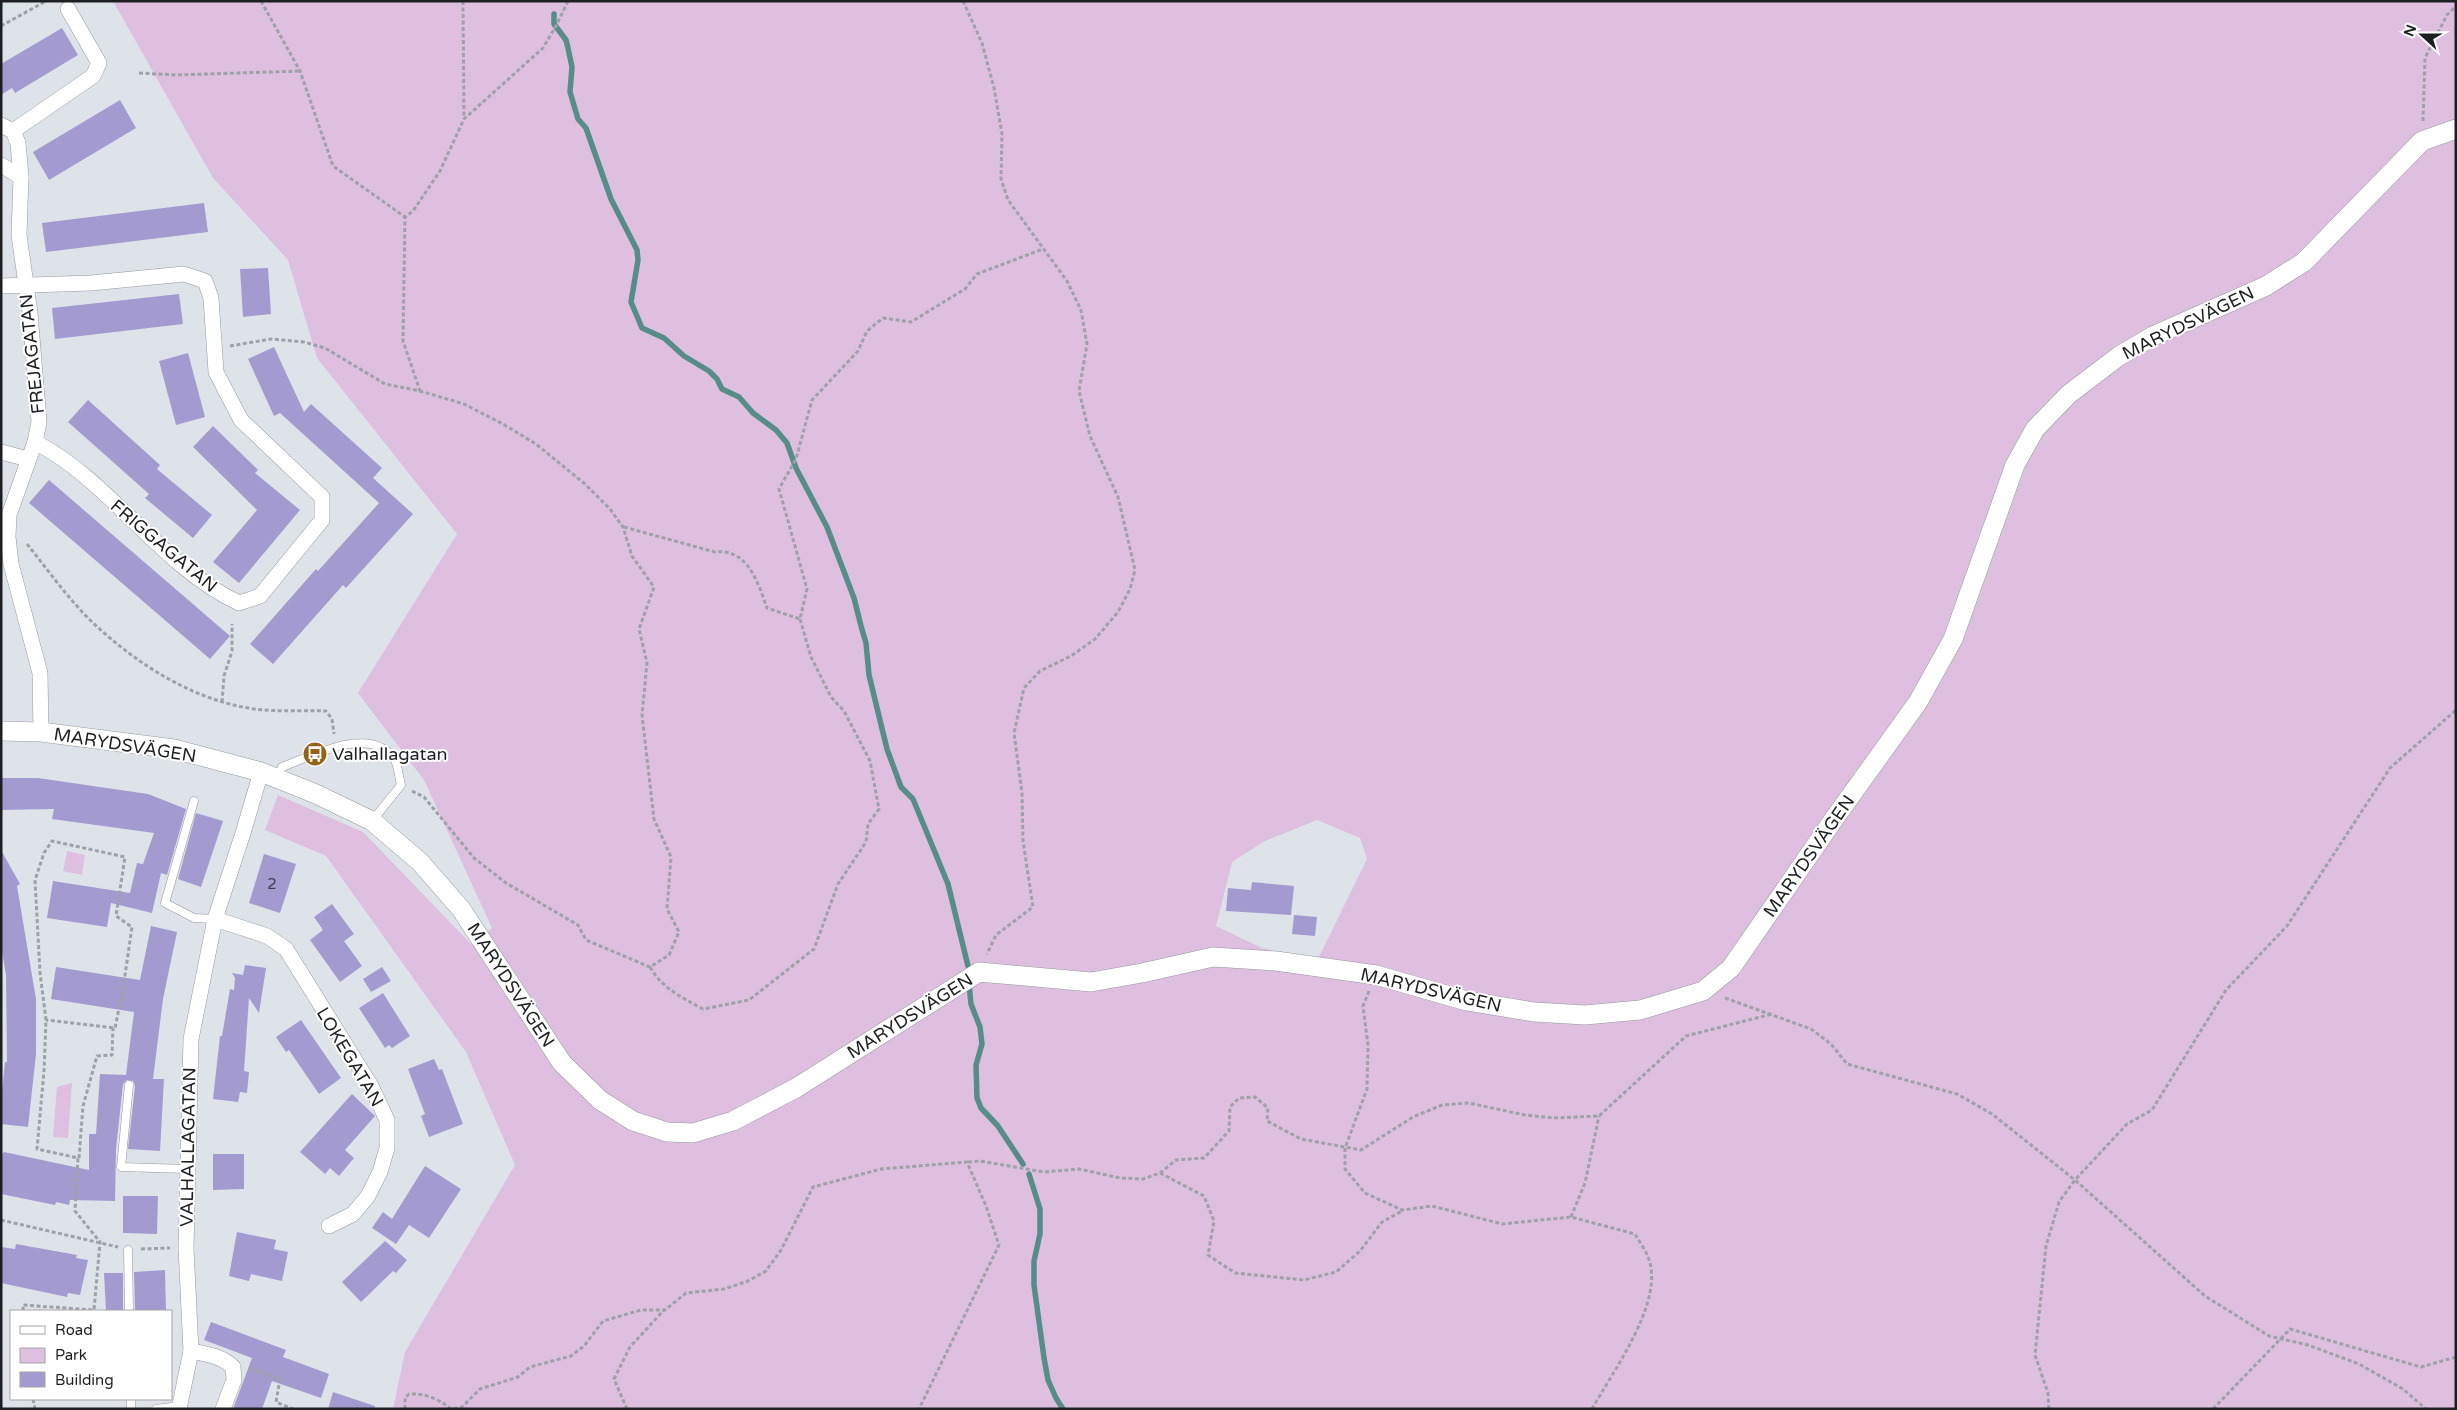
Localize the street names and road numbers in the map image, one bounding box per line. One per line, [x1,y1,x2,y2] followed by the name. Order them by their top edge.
[2118,282,2258,364] street label: MARYDSVÄGEN
[15,293,49,415] street label: FREJAGATAN
[106,495,222,597] street label: FRIGGAGATAN
[52,723,198,767] street label: MARYDSVÄGEN
[1759,791,1859,921] street label: MARYDSVÄGEN
[463,919,559,1051] street label: MARYDSVÄGEN
[1358,963,1504,1017] street label: MARYDSVÄGEN
[843,968,977,1064] street label: MARYDSVÄGEN
[312,1003,388,1111] street label: LOKEGATAN
[176,1067,200,1227] street label: VALHALLAGATAN

